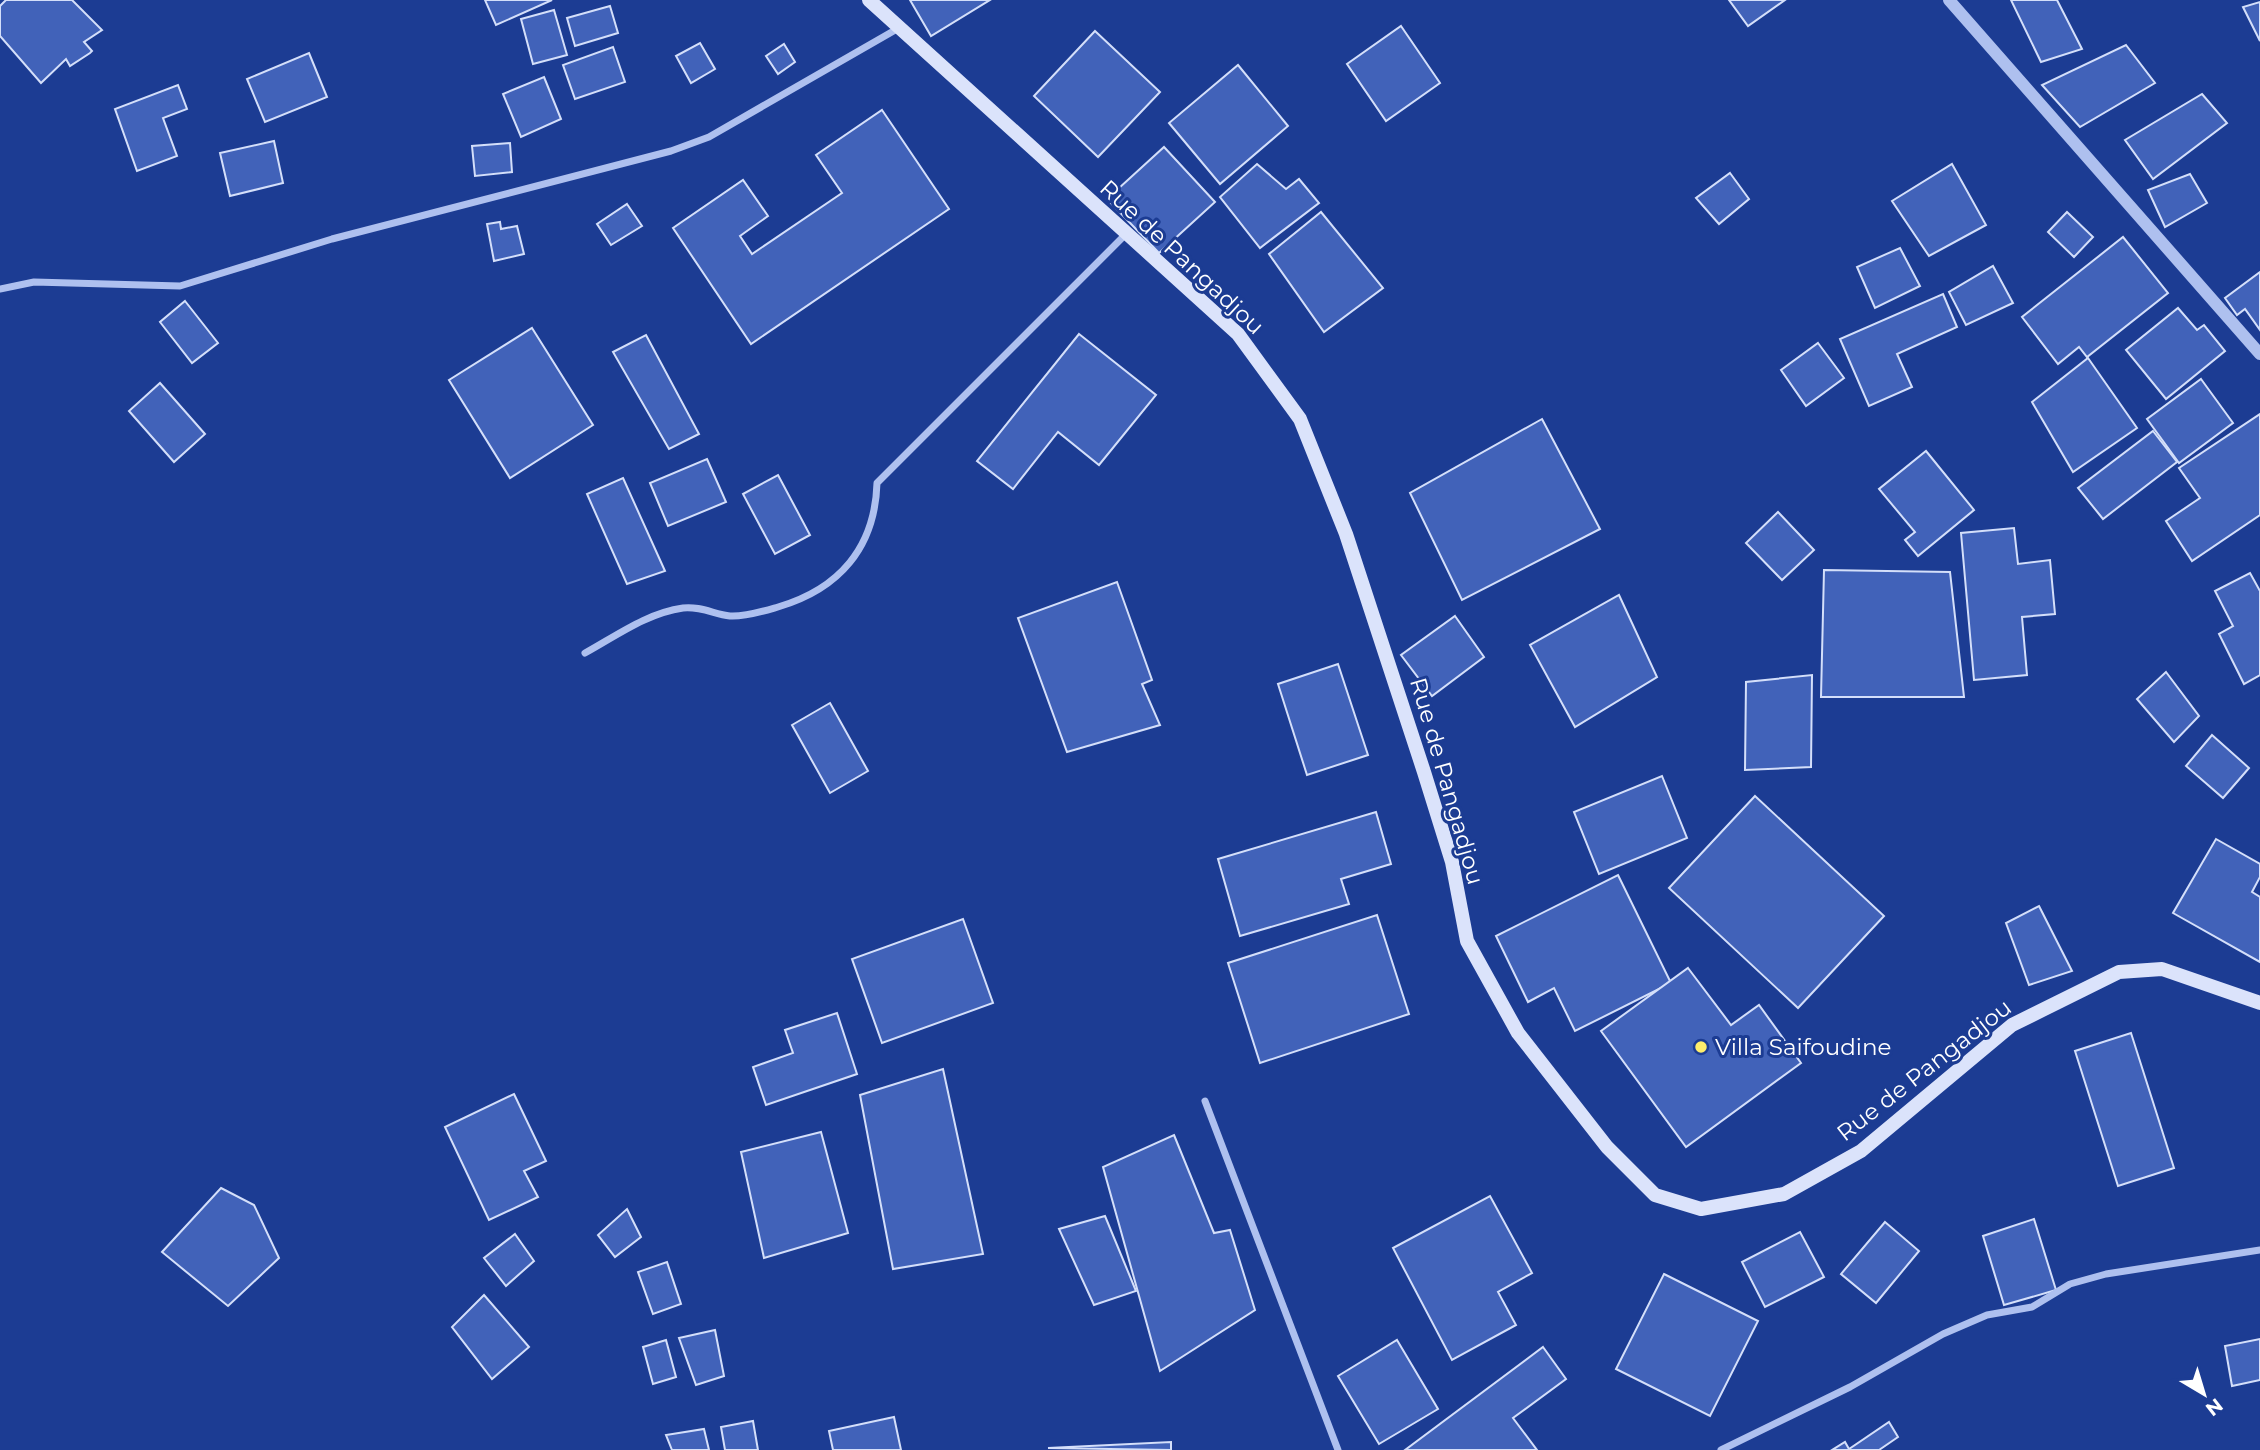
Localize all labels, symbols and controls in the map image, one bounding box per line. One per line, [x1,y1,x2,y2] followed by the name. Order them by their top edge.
[1094,174,1270,340] street label: Rue de Pangadjou
[1404,674,1490,888] street label: Rue de Pangadjou
[1831,993,2017,1147] street label: Rue de Pangadjou
[1715,1033,1891,1061] place label: Villa Saifoudine
[1693,1039,1709,1055] marker: Villa Saifoudine
[2169,1359,2239,1429] north arrow
[2201,1393,2227,1421] text: N

